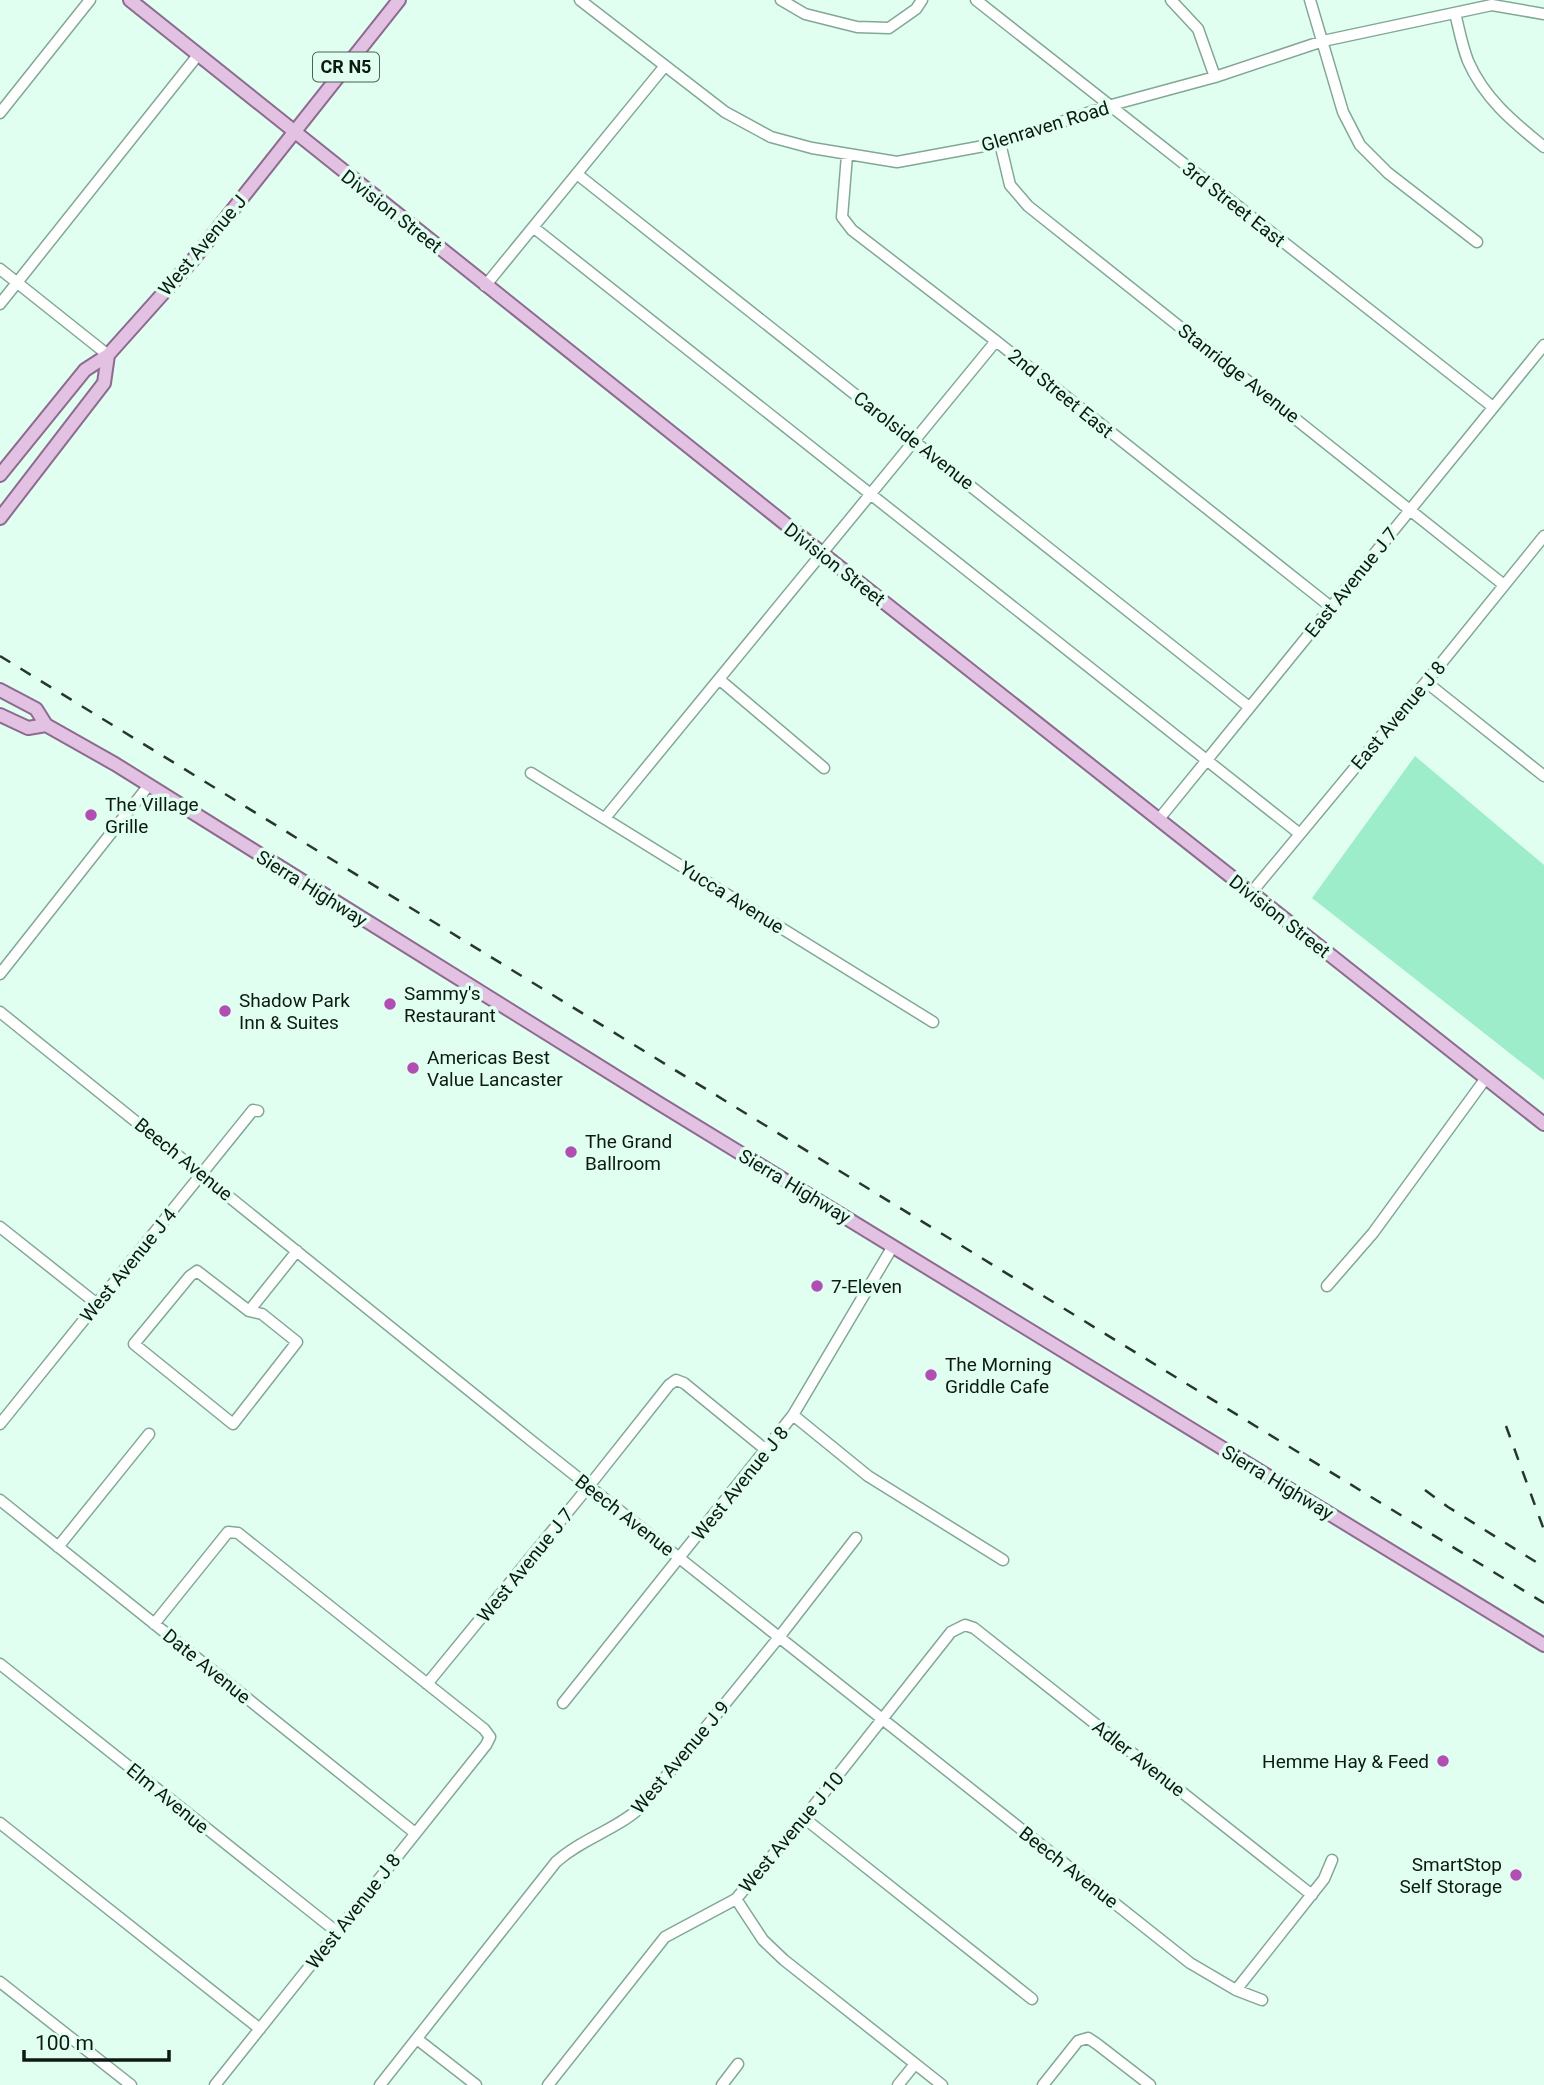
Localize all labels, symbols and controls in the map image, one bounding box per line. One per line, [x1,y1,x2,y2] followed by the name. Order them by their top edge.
[313,52,379,82] road number: CR N5
[978,96,1112,157] street label: Glenraven Road
[1178,157,1290,252] street label: 3rd Street East
[337,165,447,258] street label: Division Street
[153,190,251,300] street label: West Avenue J
[1173,319,1304,428] street label: Stanridge Avenue
[1003,344,1118,443] street label: 2nd Street East
[849,386,978,495] street label: Carolside Avenue
[780,518,890,611] street label: Division Street
[1300,523,1403,642] street label: East Avenue J 7
[1346,656,1450,774] street label: East Avenue J 8
[105,793,199,838] place label: The Village Grille
[83,807,99,823] marker: The Village Grille
[252,845,371,932] street label: Sierra Highway
[675,856,788,939] street label: Yucca Avenue
[1225,870,1335,963] street label: Division Street
[404,982,496,1027] place label: Sammy's Restaurant
[239,989,350,1034] place label: Shadow Park Inn & Suites
[382,996,398,1012] marker: Sammy's Restaurant
[217,1003,233,1019] marker: Shadow Park Inn & Suites
[427,1046,563,1091] place label: Americas Best Value Lancaster
[405,1060,421,1076] marker: Americas Best Value Lancaster
[130,1113,237,1206] street label: Beech Avenue
[585,1130,672,1175] place label: The Grand Ballroom
[563,1144,579,1160] marker: The Grand Ballroom
[735,1144,855,1229] street label: Sierra Highway
[75,1203,182,1327] street label: West Avenue J 4
[831,1275,902,1298] place label: 7-Eleven
[809,1278,825,1294] marker: 7-Eleven
[945,1353,1052,1398] place label: The Morning Griddle Cafe
[923,1367,939,1383] marker: The Morning Griddle Cafe
[687,1422,793,1545] street label: West Avenue J 8
[1218,1440,1338,1525] street label: Sierra Highway
[571,1470,679,1561] street label: Beech Avenue
[472,1504,578,1627] street label: West Avenue J 7
[158,1624,255,1709] street label: Date Avenue
[627,1696,734,1818] street label: West Avenue J 9
[1088,1715,1190,1802] street label: Adler Avenue
[1262,1750,1429,1773] place label: Hemme Hay & Feed
[1435,1753,1451,1769] marker: Hemme Hay & Feed
[122,1758,213,1838] street label: Elm Avenue
[734,1767,849,1897] street label: West Avenue J 10
[1015,1822,1123,1913] street label: Beech Avenue
[301,1849,406,1974] street label: West Avenue J 8
[1399,1853,1502,1898] place label: SmartStop Self Storage
[1508,1867,1524,1883] marker: SmartStop Self Storage
[24,2018,170,2062] scale bar
[35,2031,94,2055] text: 100 m

